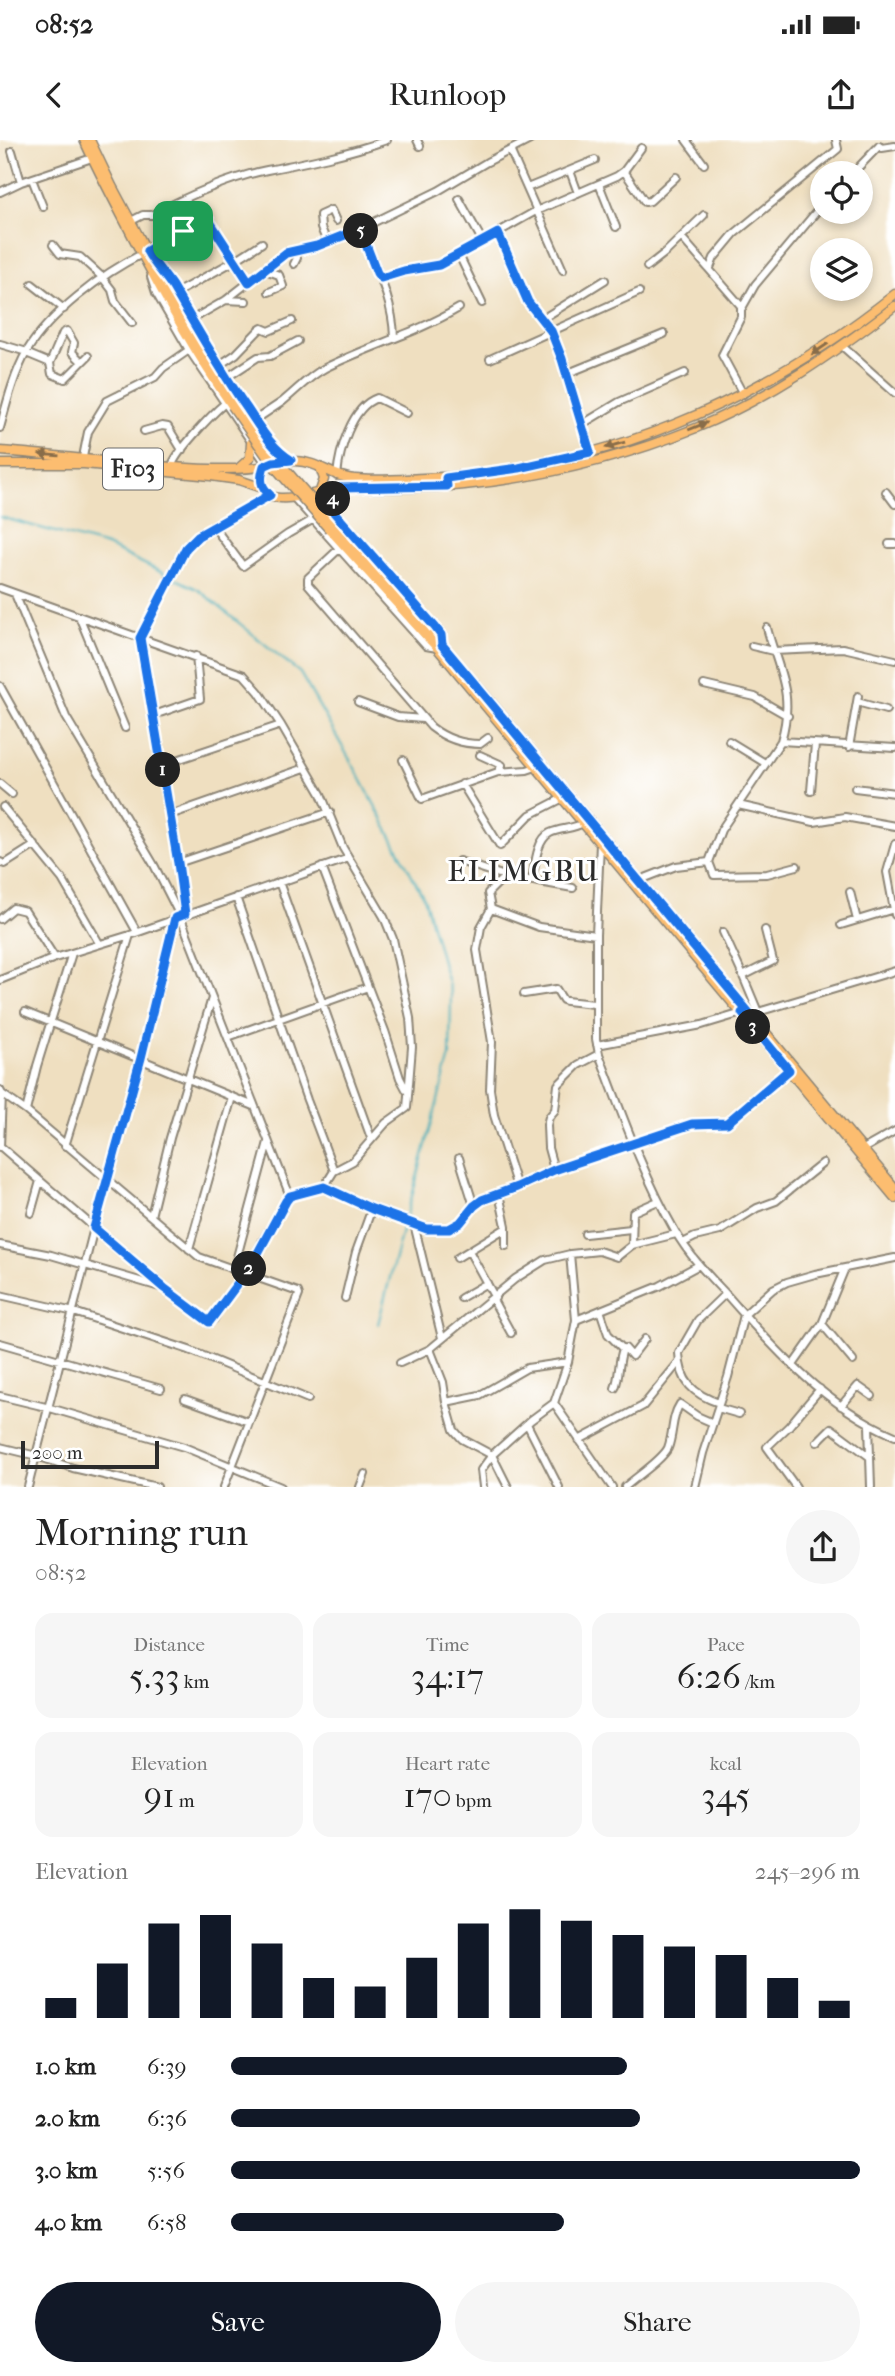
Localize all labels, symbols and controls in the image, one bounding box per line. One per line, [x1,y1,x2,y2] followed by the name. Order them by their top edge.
[35,9,93,40] text: 08:52
[35,76,73,114] icon: back
[389,76,506,113] text: Runloop
[822,76,860,114] icon: share
[810,161,873,301] map controls
[810,161,873,224] button: locate
[153,201,213,261] pin
[164,212,202,250] icon: arrive
[344,214,378,248] pin: 5
[356,219,365,241] text: 5
[810,238,873,301] button: layers
[811,342,829,356] one-way arrow
[688,421,709,432] one-way arrow
[604,441,625,451] one-way arrow
[103,448,163,490] road number: F103
[38,449,60,460] one-way arrow
[316,482,350,516] pin: 4
[327,487,338,509] text: 4
[146,752,180,788] pin: 1
[159,758,166,780] text: 1
[448,854,601,889] district label: ELIMGBU
[736,1010,770,1044] pin: 3
[749,1015,756,1037] text: 3
[232,1252,266,1286] pin: 2
[244,1257,253,1279] text: 2
[21,1438,159,1470] scale bar
[32,1442,83,1464] text: 200 m
[35,1510,248,1555] text: Morning run
[786,1510,860,1584] button: share
[35,1559,87,1586] text: 08:52
[133,1634,205,1656] text: Distance
[426,1634,469,1656] text: Time
[707,1634,745,1656] text: Pace
[129,1656,180,1697] text: 5.33
[411,1656,484,1697] text: 34:17
[676,1656,741,1697] text: 6:26
[180,1671,209,1693] text: km
[741,1671,775,1693] text: /km
[131,1753,208,1775] text: Elevation
[405,1753,490,1775] text: Heart rate
[710,1753,742,1775] text: kcal
[144,1775,175,1816] text: 91
[403,1775,452,1816] text: 170
[701,1775,750,1816] text: 345
[175,1790,195,1812] text: m
[452,1790,492,1812] text: bpm
[35,1858,128,1885] text: Elevation
[755,1858,860,1885] text: 245–296 m
[35,2053,96,2080] text: 1.0 km
[147,2053,187,2080] text: 6:39
[35,2105,100,2132] text: 2.0 km
[147,2105,187,2132] text: 6:36
[35,2157,97,2184] text: 3.0 km
[147,2157,185,2184] text: 5:56
[35,2209,102,2236] text: 4.0 km
[147,2209,187,2236] text: 6:58
[35,2282,441,2362] button: Save
[455,2282,860,2362] button: Share

